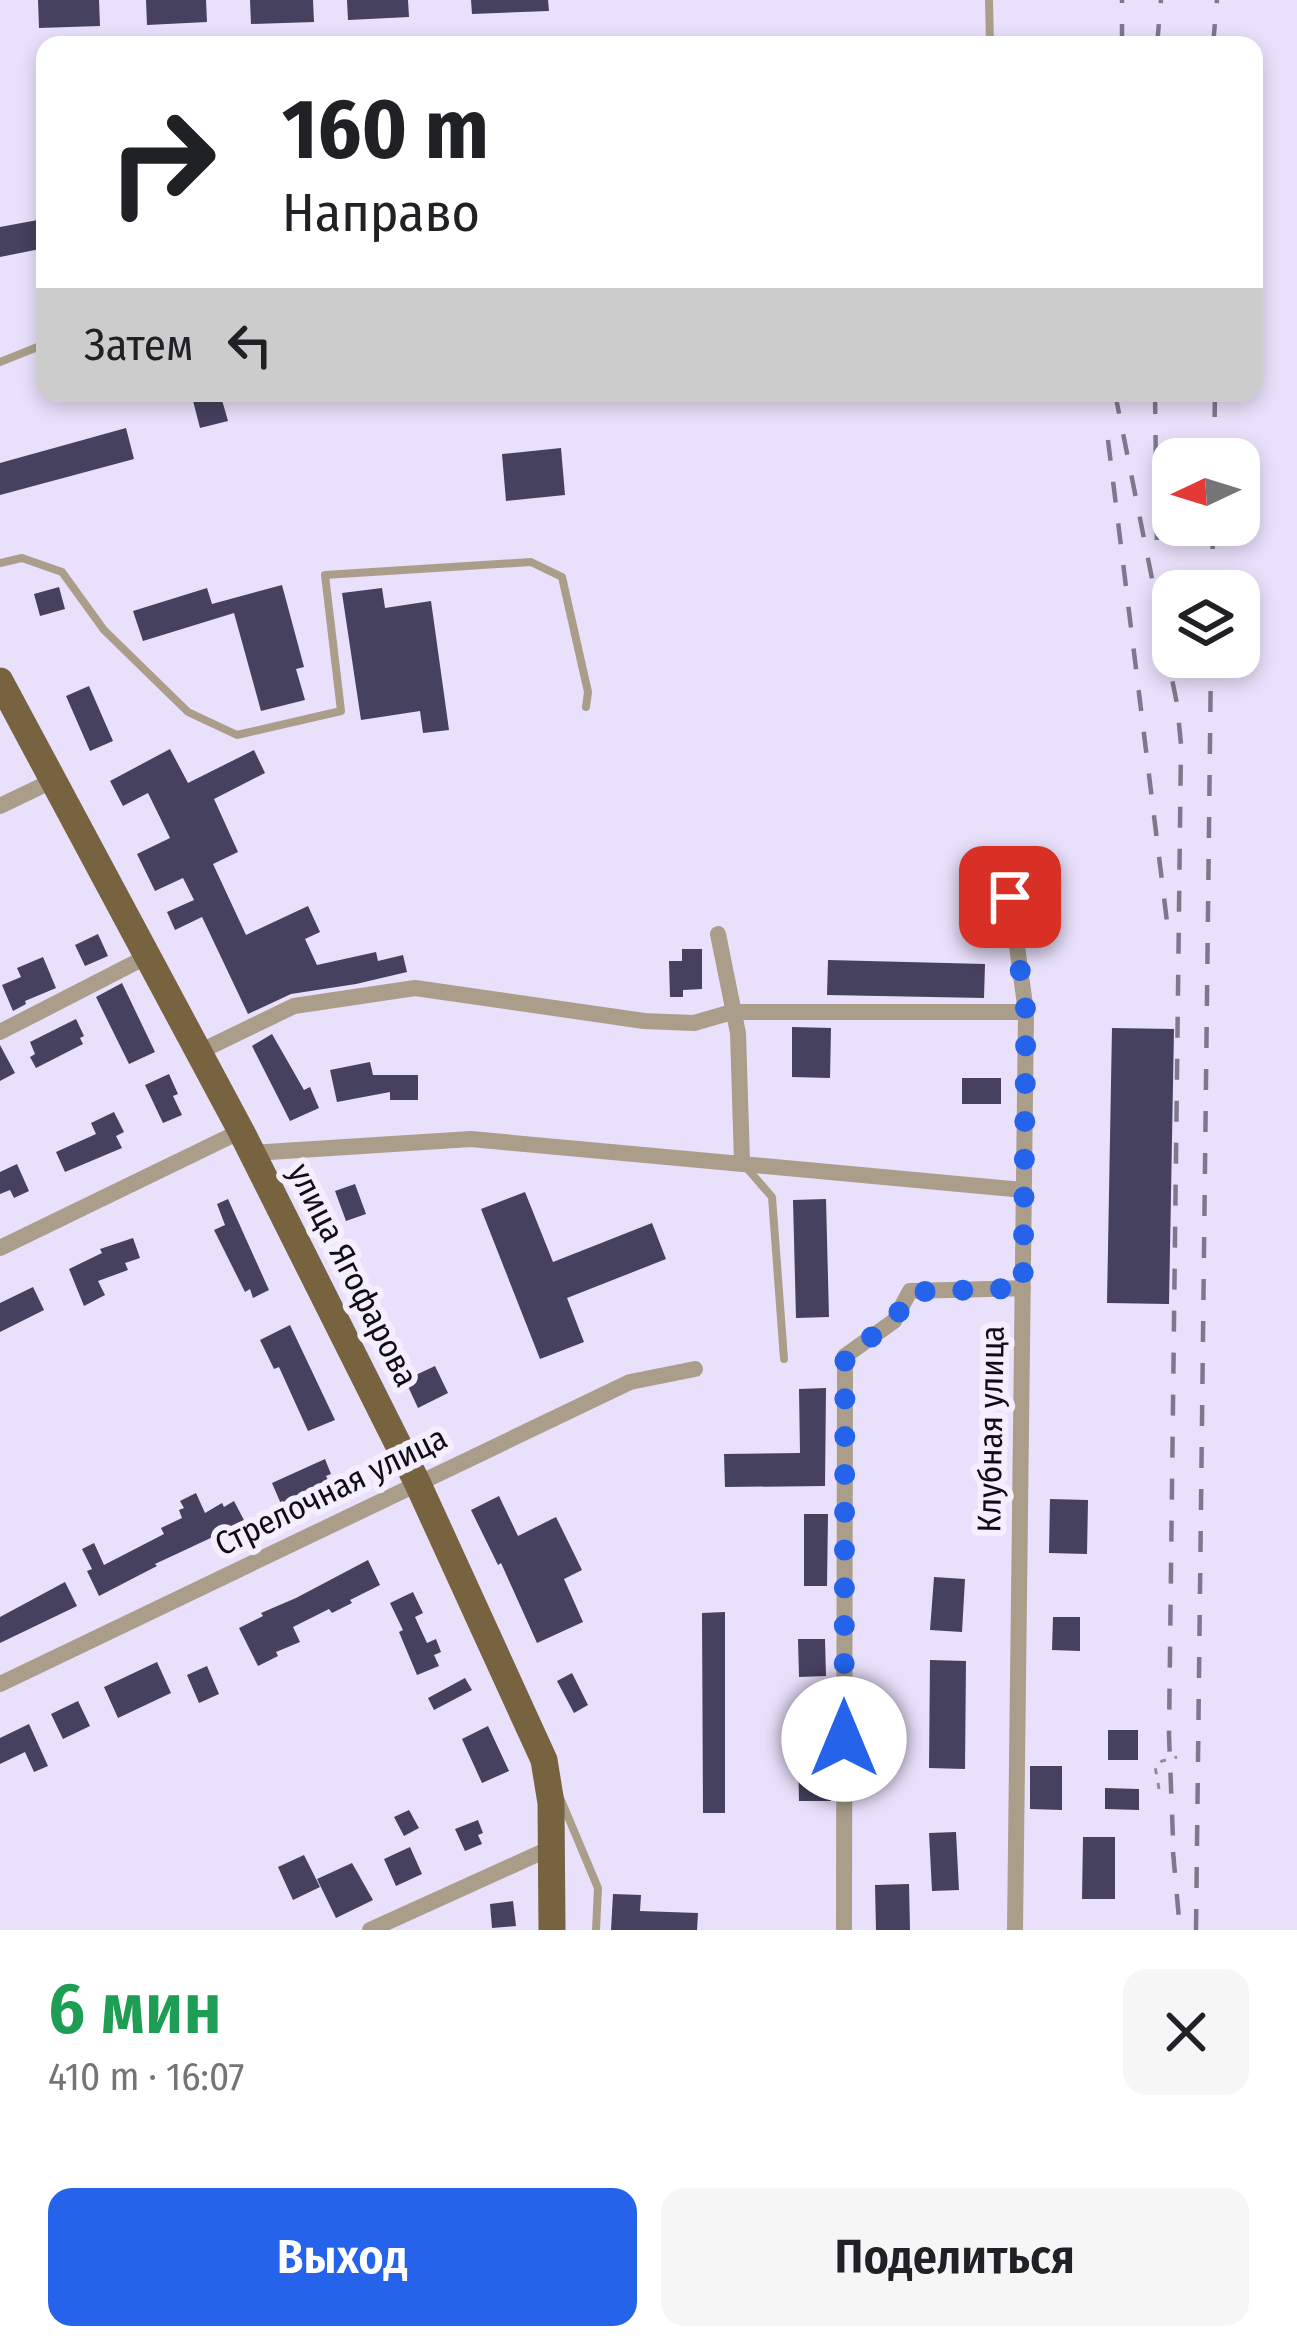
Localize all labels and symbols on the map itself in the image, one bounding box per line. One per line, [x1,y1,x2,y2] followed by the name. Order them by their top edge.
[1152,438,1260,546] north arrow
[959,846,1061,948] pin
[279,1157,427,1393] street label: улица Ягофарова
[969,1325,1013,1533] street label: Клубная улица
[208,1418,454,1564] street label: Стрелочная улица
[781,1676,907,1802] position arrow

